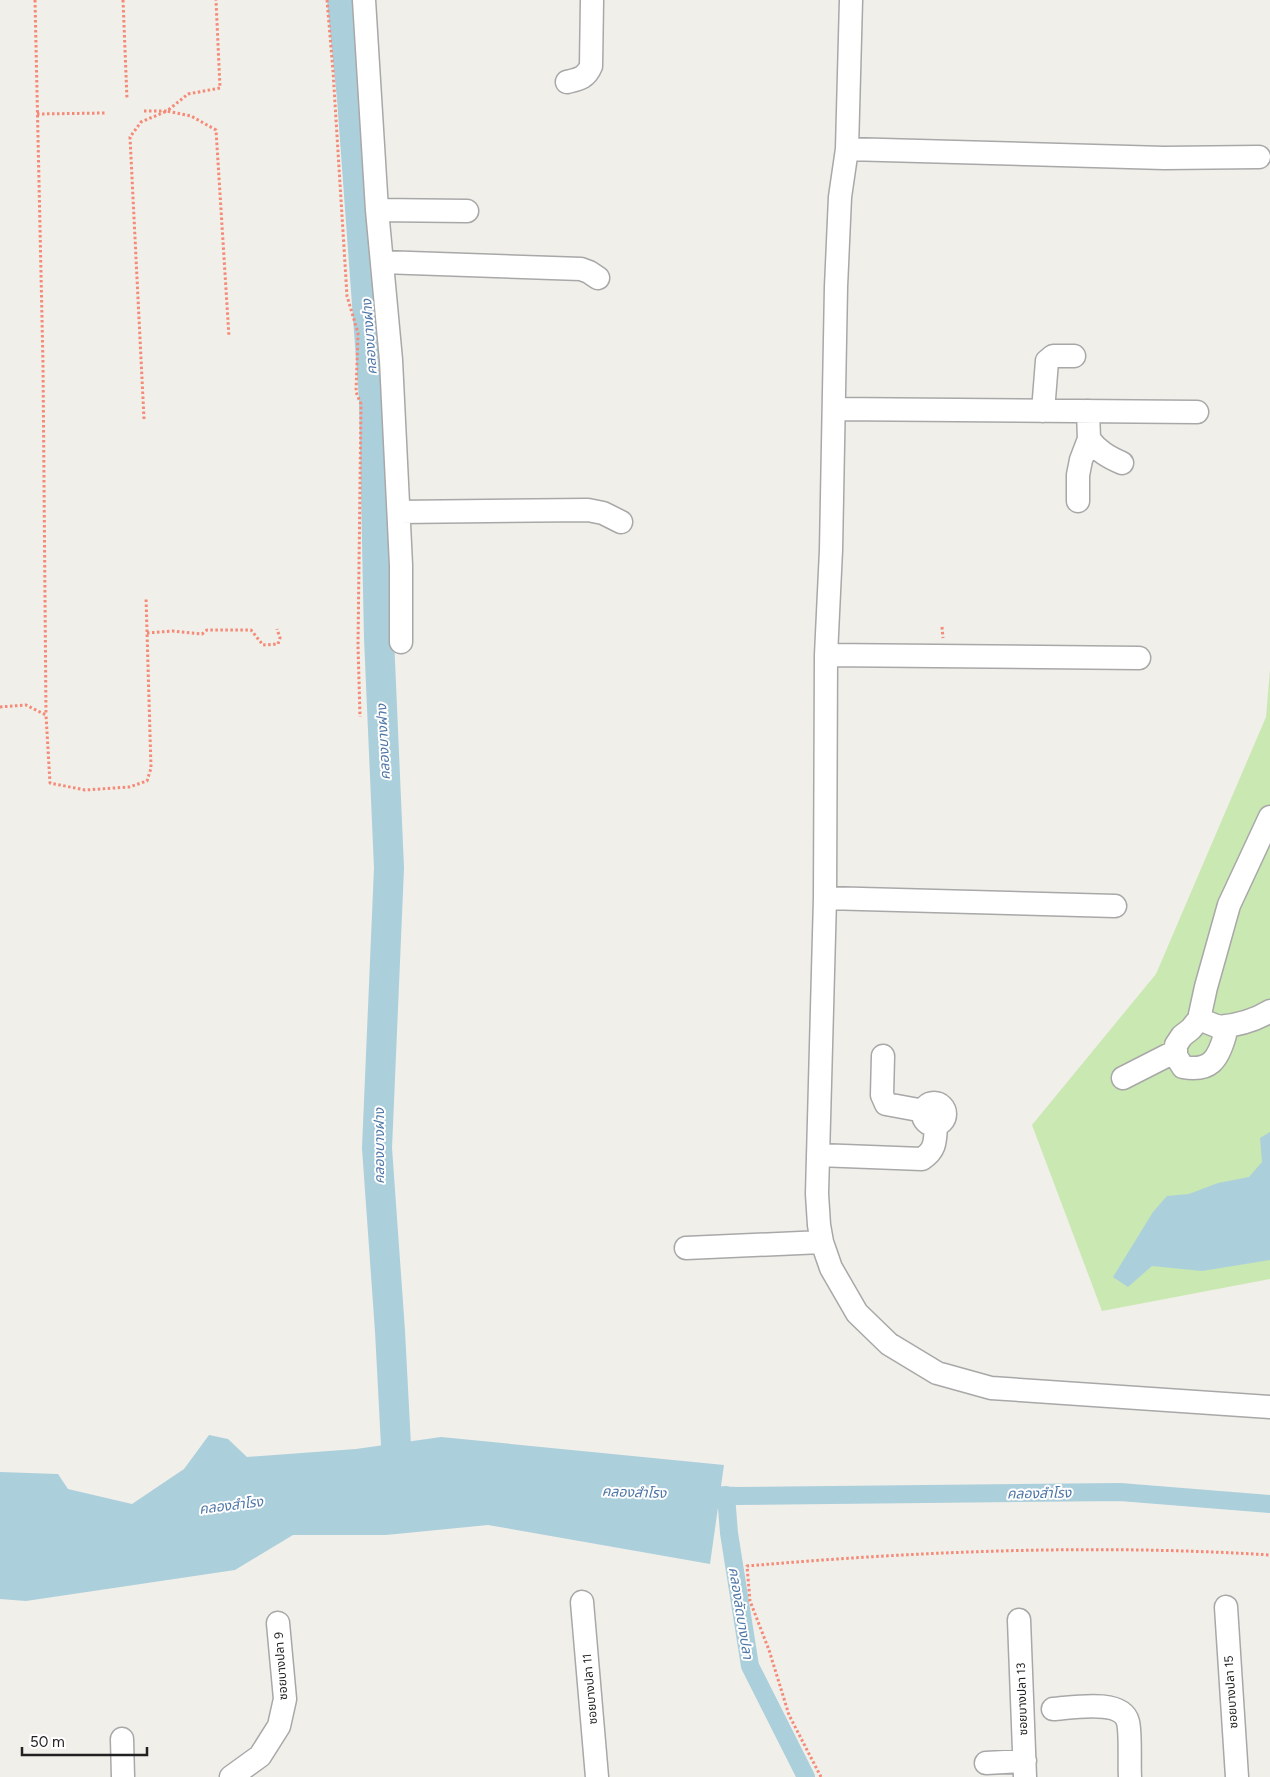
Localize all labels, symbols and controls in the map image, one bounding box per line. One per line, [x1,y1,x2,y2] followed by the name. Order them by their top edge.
[358,297,381,376] water label: คลองบางฝาง
[373,702,394,780] water label: คลองบางฝาง
[371,1106,388,1184] water label: คลองบางฝาง
[602,1483,668,1502] water label: คลองสำโรง
[1007,1484,1073,1503] water label: คลองสำโรง
[198,1493,266,1518] water label: คลองสำโรง
[725,1566,756,1661] water label: คลองลัดบางปลา
[272,1631,290,1700] street label: ซอยบางปลา 9
[580,1653,600,1725] street label: ซอยบางปลา 11
[1221,1655,1241,1729] street label: ซอยบางปลา 15
[1014,1662,1030,1736] street label: ซอยบางปลา 13
[22,1724,148,1756] scale bar
[30,1733,65,1751] text: 50 m

